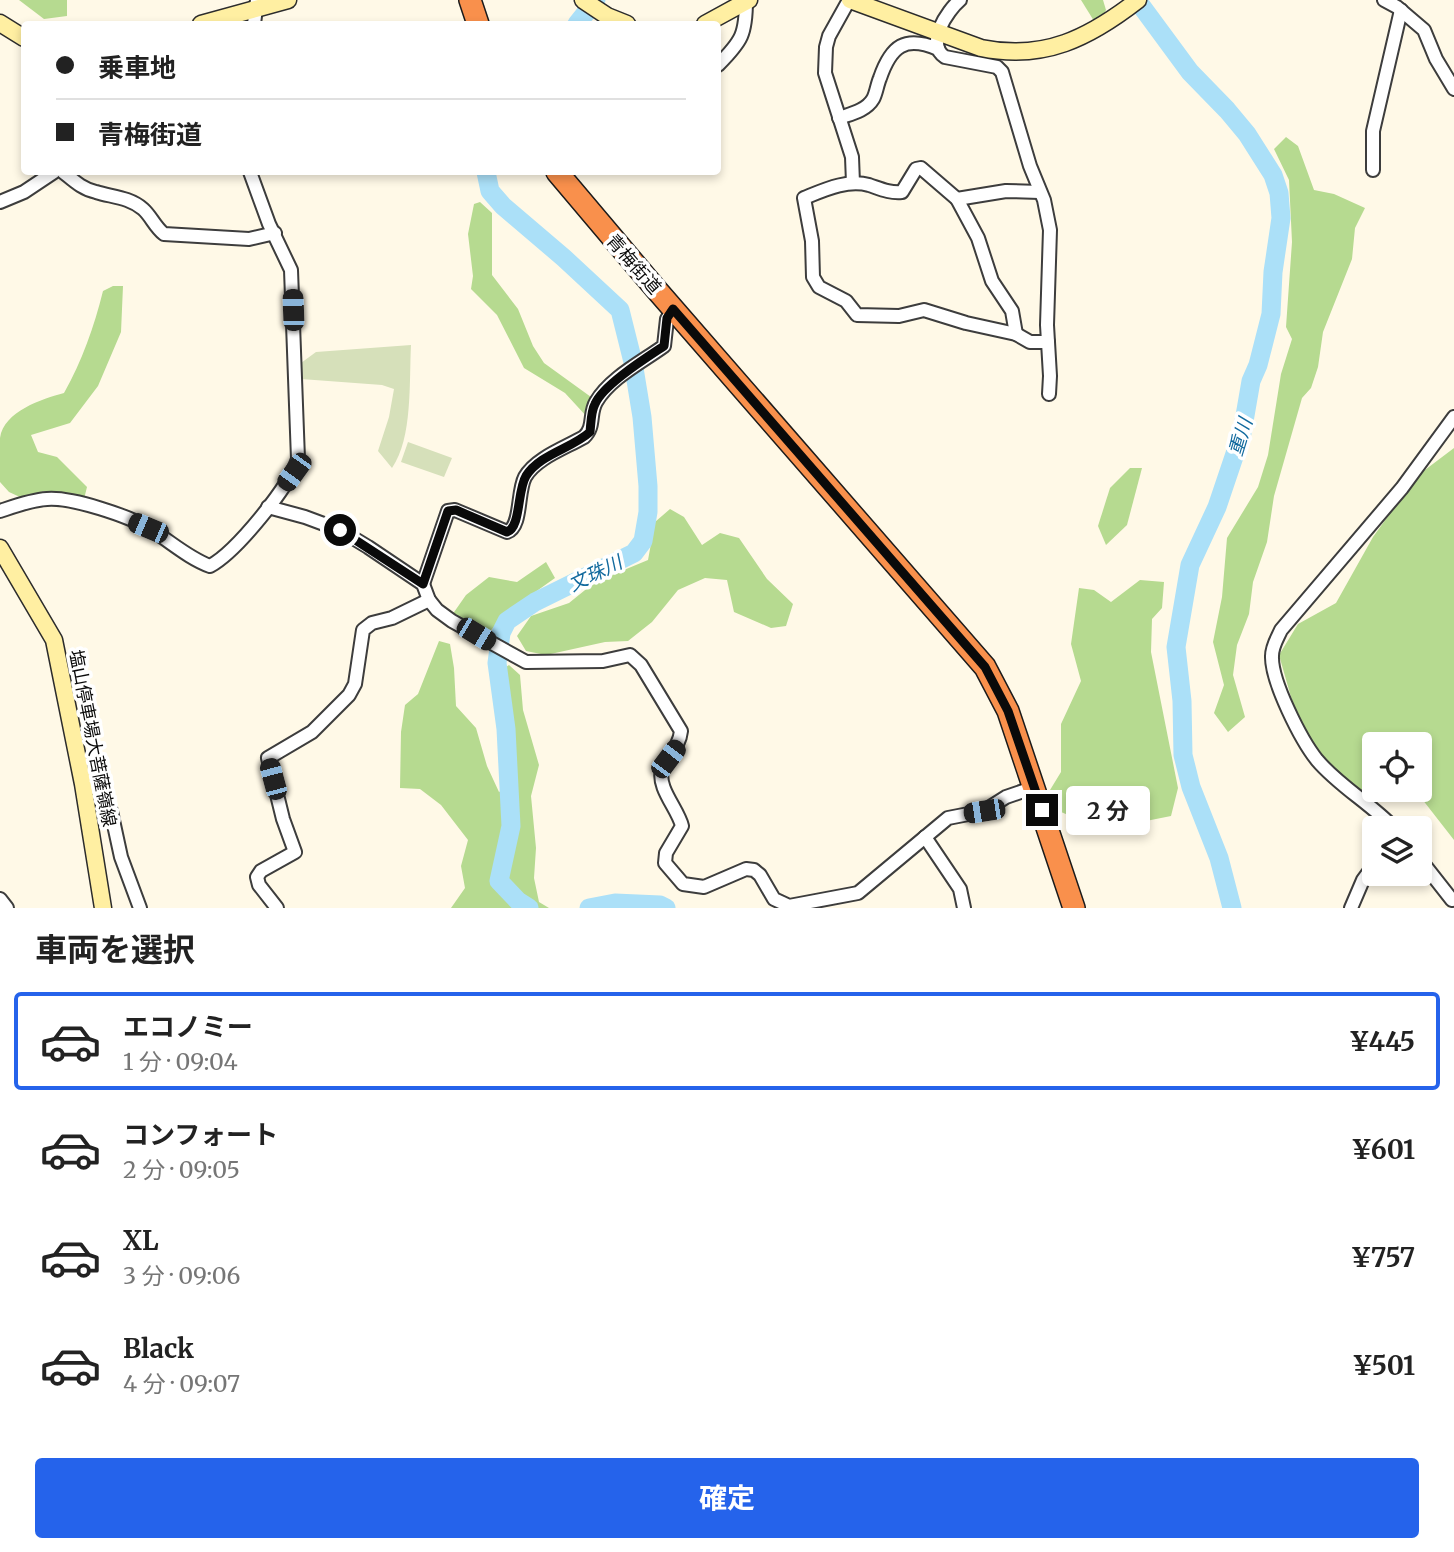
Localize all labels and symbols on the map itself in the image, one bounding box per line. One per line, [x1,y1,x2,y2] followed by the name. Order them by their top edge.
[602,229,666,299] street label: 青梅街道
[282,289,305,331] car
[1223,413,1258,459] water label: 重川
[274,449,315,495] car
[125,510,172,546] car
[324,514,356,546] route start
[564,549,628,596] water label: 文珠川
[453,614,500,654] car
[65,647,121,829] street label: 塩山停車場大菩薩嶺線
[647,736,690,782] car
[258,756,289,802] car
[1066,786,1150,834] callout: 2 分
[1026,794,1058,826] route end
[962,797,1007,825] car

